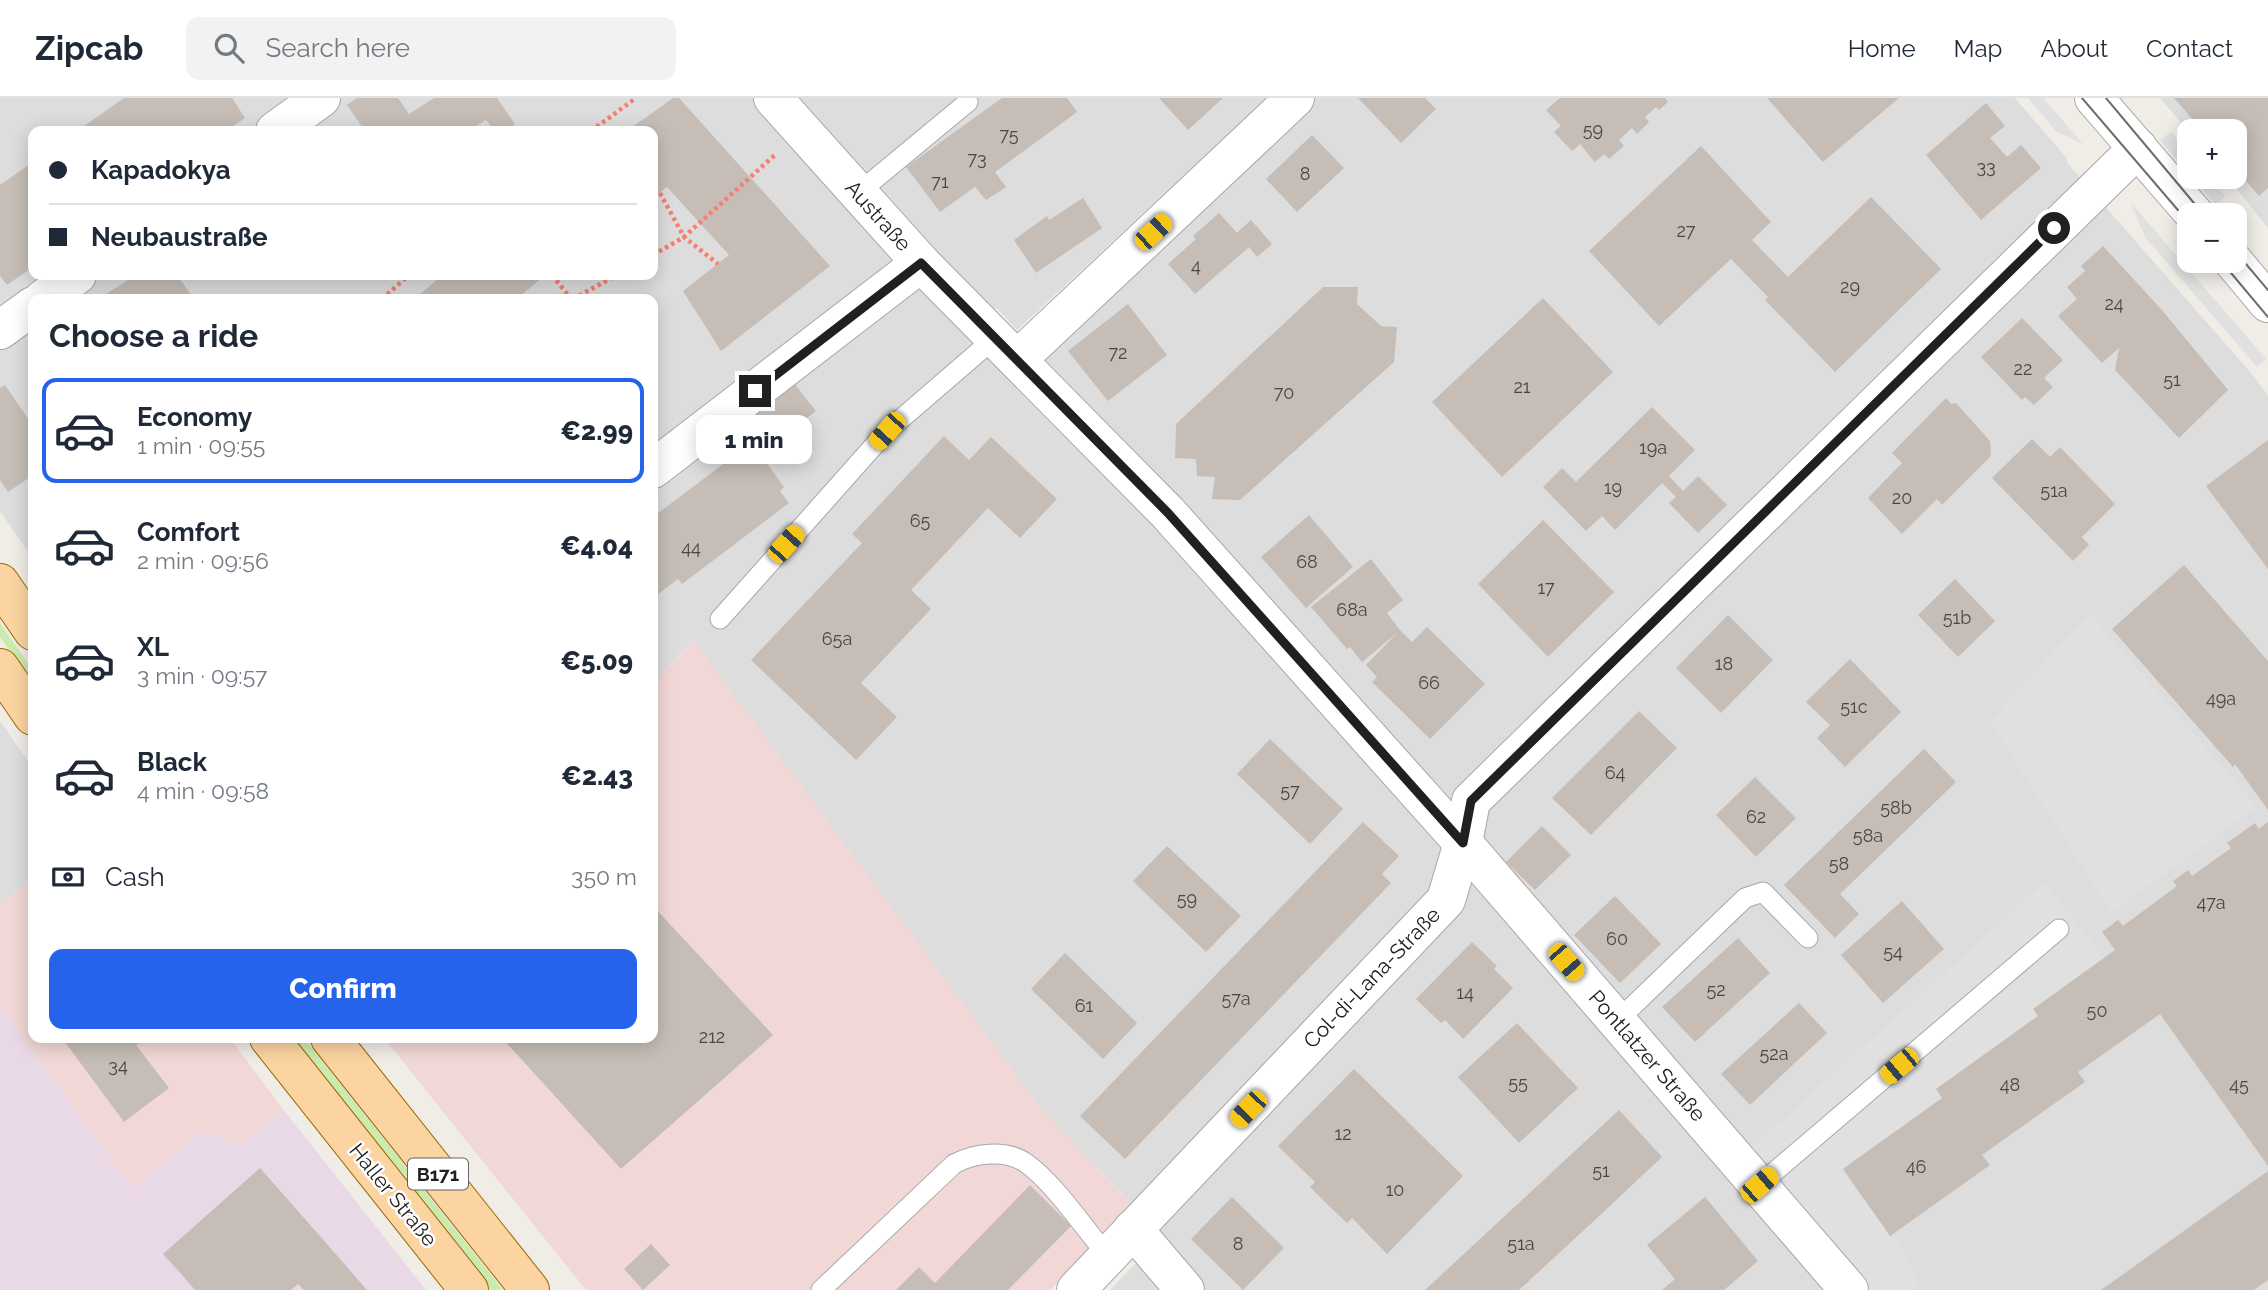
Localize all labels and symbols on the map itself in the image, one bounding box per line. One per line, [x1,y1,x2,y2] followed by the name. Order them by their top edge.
[1583,119,1603,140] house number: 59
[999,124,1019,145] house number: 75
[967,148,987,169] house number: 73
[1976,156,1996,177] house number: 33
[1300,163,1310,184] house number: 8
[931,171,949,192] house number: 71
[840,175,917,256] street label: Austraße
[1131,210,1176,254] car
[2038,212,2070,244] route start
[1676,220,1696,241] house number: 27
[1191,255,1201,276] house number: 4
[1840,276,1860,297] house number: 29
[2104,293,2124,314] house number: 24
[1108,342,1128,363] house number: 72
[2014,358,2032,379] house number: 22
[2163,369,2181,390] house number: 51
[739,375,771,407] route end
[1513,376,1531,397] house number: 21
[1274,382,1294,403] house number: 70
[866,408,909,454] car
[697,416,813,464] callout: 1 min
[1639,437,1667,458] house number: 19a
[1604,477,1622,498] house number: 19
[2040,480,2068,501] house number: 51a
[1892,487,1912,508] house number: 20
[910,510,931,531] house number: 65
[765,521,808,567] car
[681,537,701,558] house number: 44
[1296,551,1318,572] house number: 68
[1537,577,1555,598] house number: 17
[1336,599,1368,620] house number: 68a
[1943,607,1971,628] house number: 51b
[822,628,852,649] house number: 65a
[1715,653,1733,674] house number: 18
[1418,672,1440,693] house number: 66
[2206,688,2236,709] house number: 49a
[1840,696,1868,717] house number: 51c
[1605,762,1626,783] house number: 64
[1280,780,1300,801] house number: 57
[1880,797,1912,818] house number: 58b
[1746,806,1766,827] house number: 62
[1853,825,1883,846] house number: 58a
[1829,853,1849,874] house number: 58
[1177,888,1197,909] house number: 59
[2196,892,2226,913] house number: 47a
[1298,902,1445,1053] street label: Col-di-Lana-Straße
[1606,928,1628,949] house number: 60
[1545,939,1588,985] car
[1883,941,1903,962] house number: 54
[1706,979,1726,1000] house number: 52
[1456,982,1474,1003] house number: 14
[1584,985,1711,1126] street label: Pontlatzer Straße
[1221,988,1251,1009] house number: 57a
[1075,995,1094,1016] house number: 61
[2087,1000,2107,1021] house number: 50
[699,1026,725,1047] house number: 212
[1760,1043,1789,1064] house number: 52a
[1877,1044,1922,1088] car
[108,1055,128,1076] house number: 34
[1508,1072,1528,1093] house number: 55
[2000,1074,2020,1095] house number: 48
[2229,1074,2249,1095] house number: 45
[1226,1087,1271,1131] car
[1334,1123,1352,1144] house number: 12
[344,1138,442,1251] street label: Haller Straße
[1906,1156,1926,1177] house number: 46
[408,1158,468,1190] road number: B171
[1592,1160,1610,1181] house number: 51
[1737,1163,1782,1207] car
[1386,1179,1404,1200] house number: 10
[1233,1233,1243,1254] house number: 8
[1507,1233,1535,1254] house number: 51a

